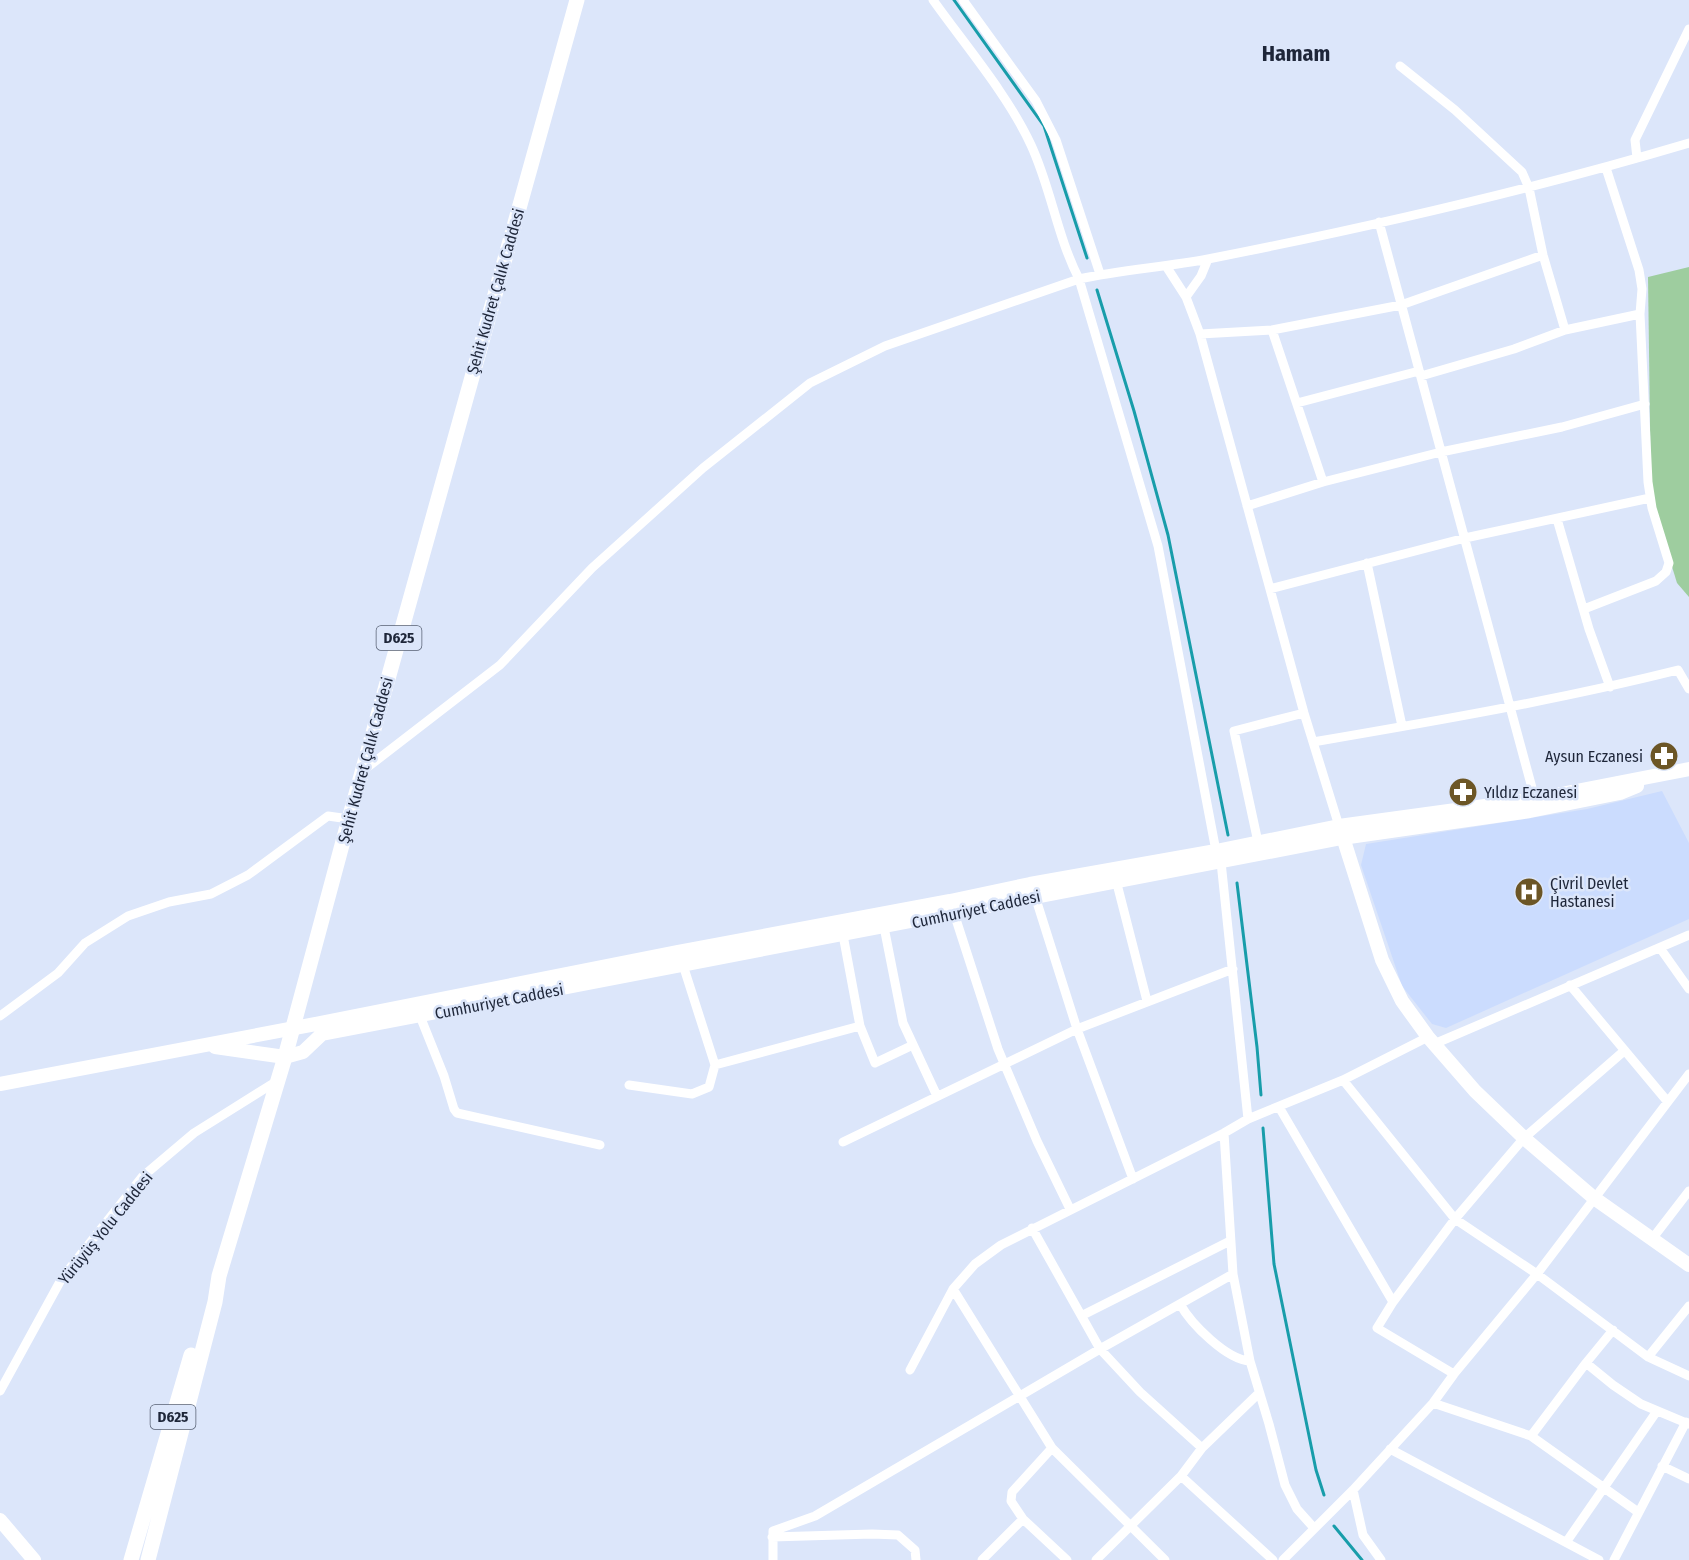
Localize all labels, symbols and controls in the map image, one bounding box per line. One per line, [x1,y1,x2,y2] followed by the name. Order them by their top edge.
[1262,40,1330,67] district label: Hamam
[463,206,529,376] street label: Şehit Kudret Çalık Caddesi
[376,626,422,650] road number: D625
[334,675,398,846] street label: Şehit Kudret Çalık Caddesi
[1648,740,1680,772] pharmacy icon: Aysun Eczanesi
[1545,747,1643,766] place label: Aysun Eczanesi
[1447,776,1479,808] pharmacy icon: Yıldız Eczanesi
[1484,783,1577,802] place label: Yıldız Eczanesi
[1550,874,1629,911] place label: Çivril Devlet Hastanesi
[1513,876,1545,908] hospital icon: Çivril Devlet Hastanesi
[910,887,1042,932] street label: Cumhuriyet Caddesi
[433,980,565,1023] street label: Cumhuriyet Caddesi
[54,1168,157,1288] street label: Yürüyüş Yolu Caddesi
[150,1405,195,1429] road number: D625

